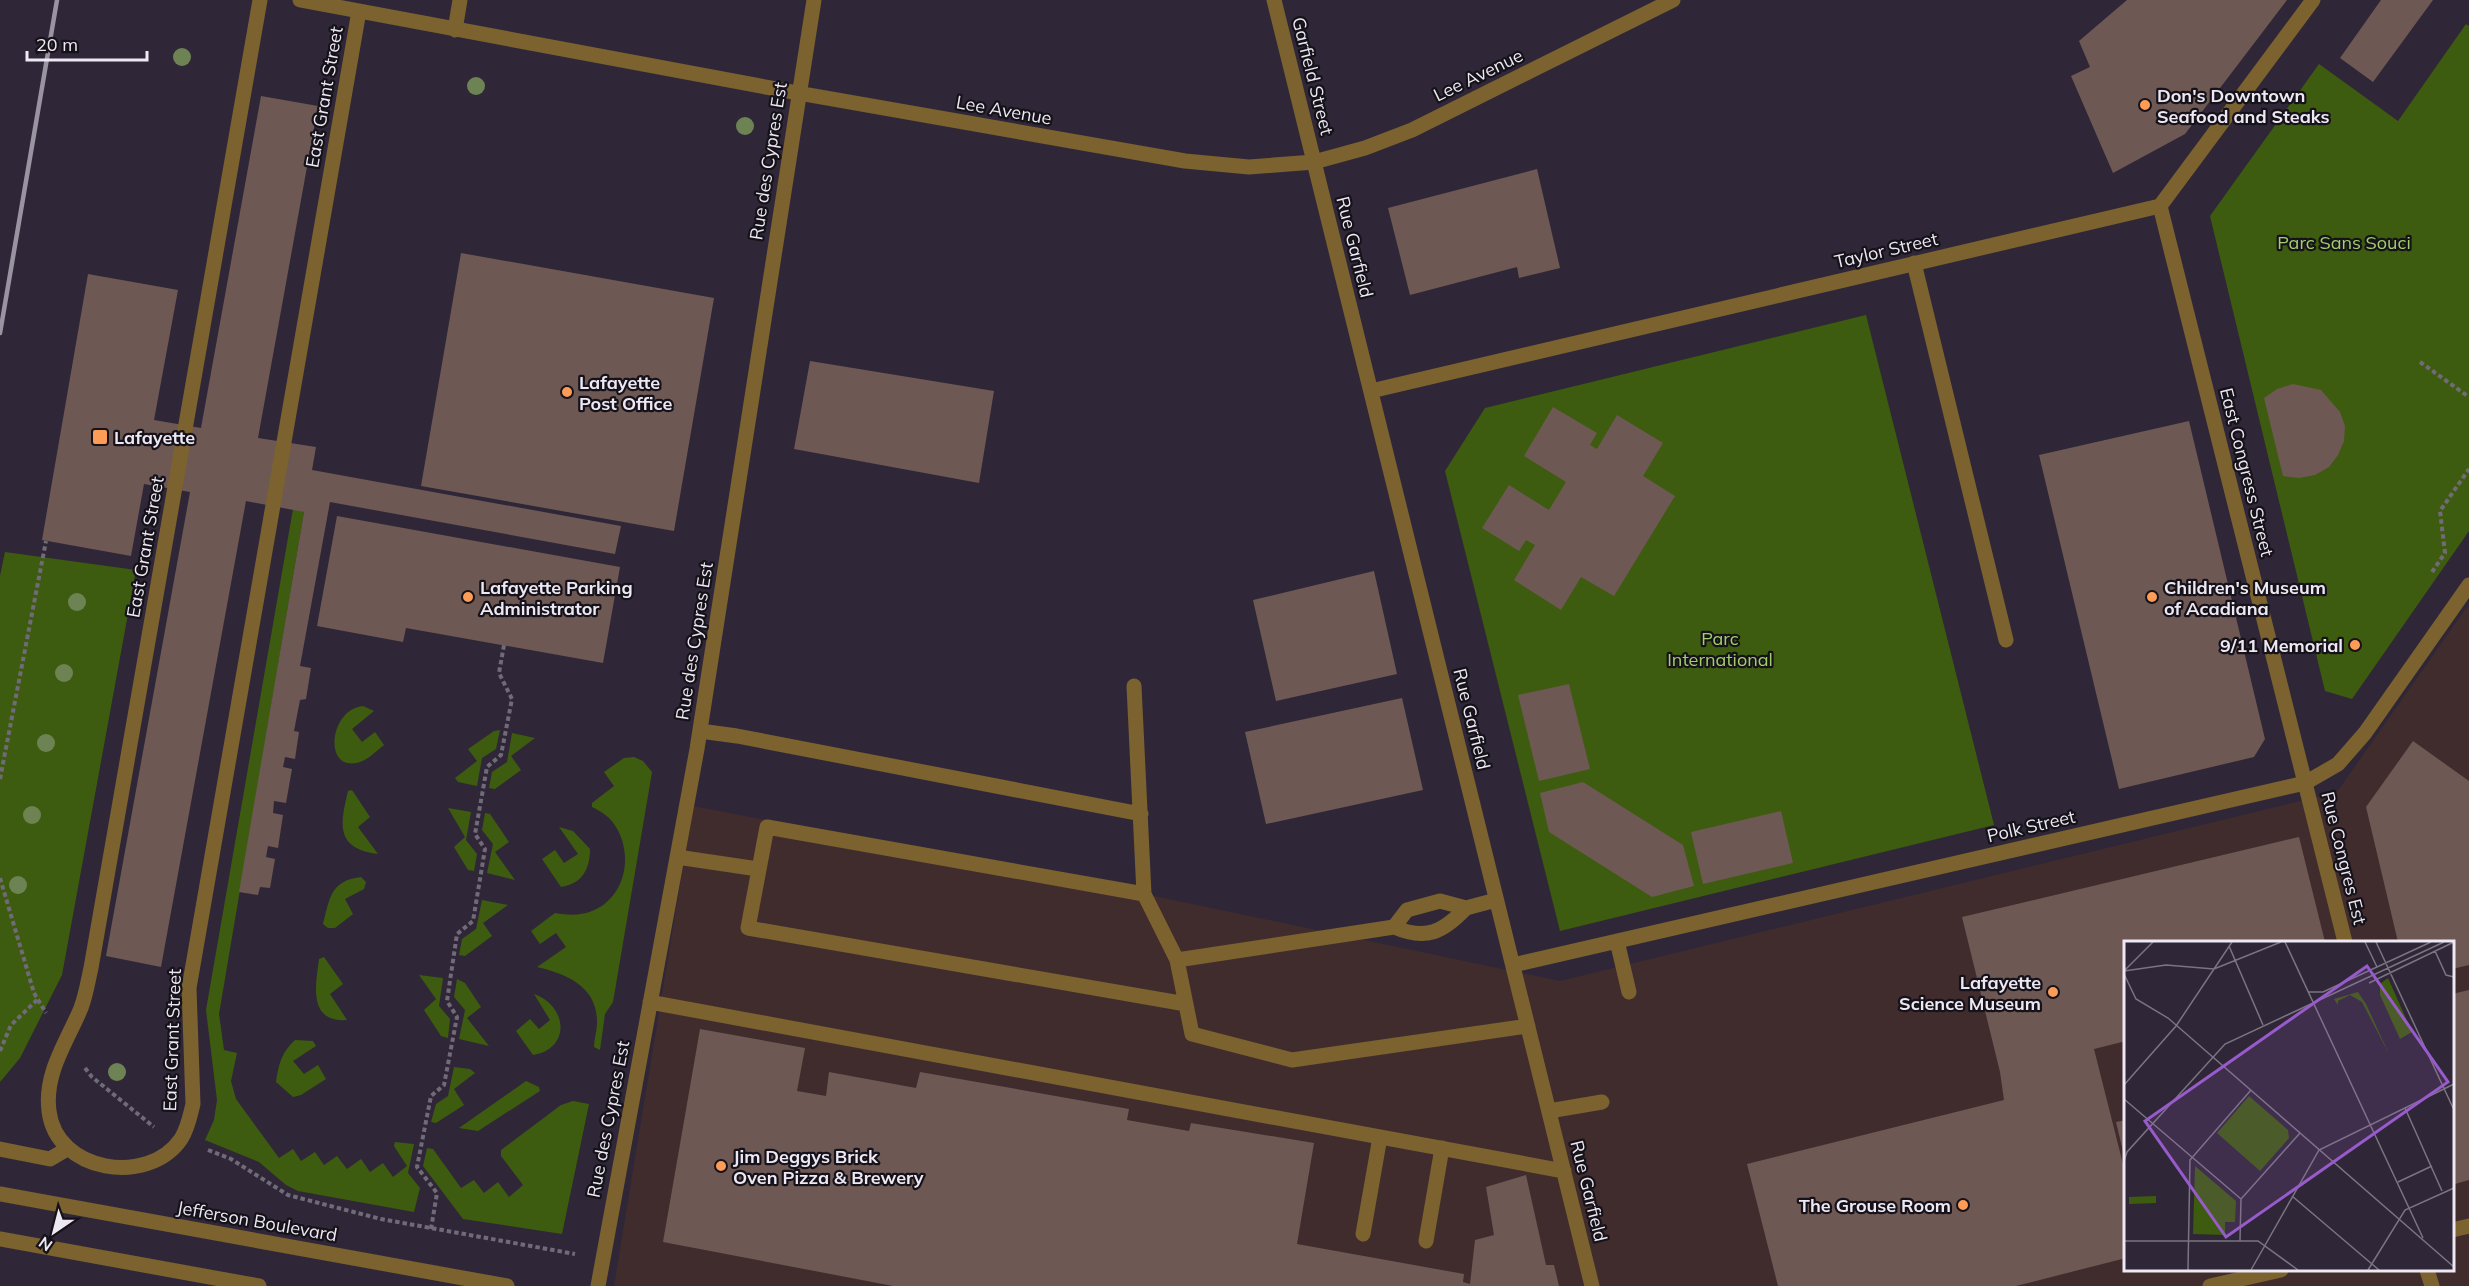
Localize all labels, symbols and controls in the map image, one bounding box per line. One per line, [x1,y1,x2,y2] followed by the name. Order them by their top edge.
[1287,15,1339,137] street label: Garfield Street
[27,24,147,62] scale bar
[300,25,348,169] street label: East Grant Street
[36,33,78,56] text: 20 m
[1430,43,1526,107] street label: Lee Avenue
[744,81,792,241] street label: Rue des Cypres Est
[2157,84,2330,128] place label: Don's Downtown Seafood and Steaks
[954,90,1054,130] street label: Lee Avenue
[2138,98,2152,112] marker: Don's Downtown Seafood and Steaks
[1331,194,1379,300] street label: Rue Garfield
[1832,227,1940,273] street label: Taylor Street
[2277,231,2411,254] park label: Parc Sans Souci
[579,371,672,415] place label: Lafayette Post Office
[560,385,574,399] marker: Lafayette Post Office
[2215,385,2279,559] street label: East Congress Street
[114,426,195,449] place label: Lafayette
[91,428,109,446] marker: Lafayette
[121,475,169,619] street label: East Grant Street
[670,561,718,721] street label: Rue des Cypres Est
[480,576,633,620] place label: Lafayette Parking Administrator
[2164,576,2326,620] place label: Children's Museum of Acadiana
[461,590,475,604] marker: Lafayette Parking Administrator
[2145,590,2159,604] marker: Children's Museum of Acadiana
[1667,627,1773,671] park label: Parc International
[2220,634,2343,657] place label: 9/11 Memorial
[2348,638,2362,652] marker: 9/11 Memorial
[1448,666,1496,772] street label: Rue Garfield
[2316,789,2372,927] street label: Rue Congres Est
[1985,805,2077,847] street label: Polk Street
[2124,941,2454,1271] inset map
[158,968,186,1112] street label: East Grant Street
[1899,971,2041,1015] place label: Lafayette Science Museum
[2046,985,2060,999] marker: Lafayette Science Museum
[582,1039,634,1199] street label: Rue des Cypres Est
[1565,1138,1613,1244] street label: Rue Garfield
[733,1145,924,1189] place label: Jim Deggys Brick Oven Pizza & Brewery
[714,1159,728,1173] marker: Jim Deggys Brick Oven Pizza & Brewery
[1799,1194,1951,1217] place label: The Grouse Room
[175,1196,339,1246] street label: Jefferson Boulevard
[1956,1198,1970,1212] marker: The Grouse Room
[24,1202,84,1262] north arrow
[35,1233,56,1256] text: N

